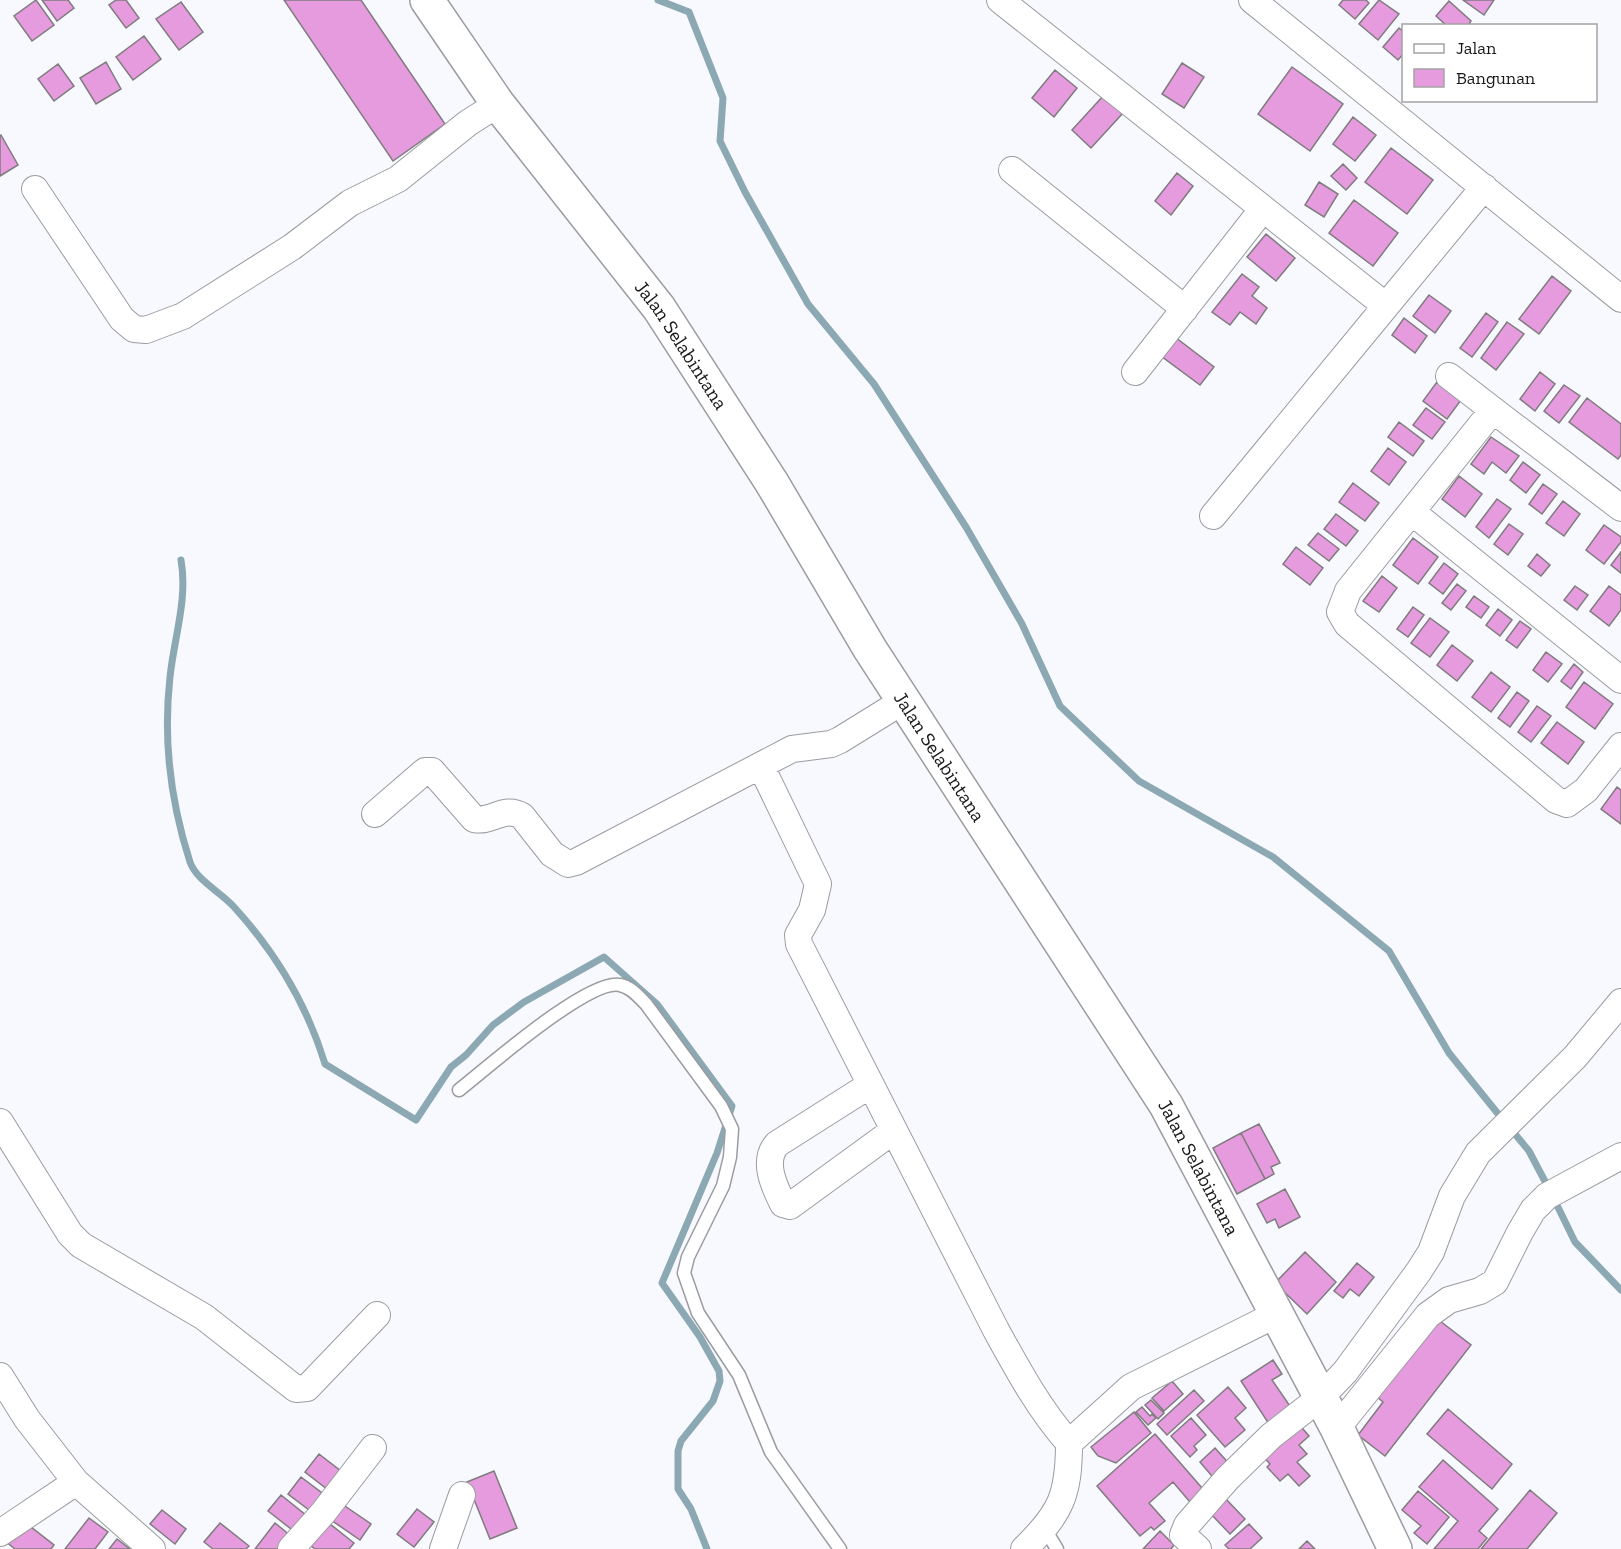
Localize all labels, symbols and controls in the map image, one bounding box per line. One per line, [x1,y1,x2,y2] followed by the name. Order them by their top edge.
[1402,24,1597,102] legend
[1456,37,1497,59] text: Jalan
[1456,67,1536,89] text: Bangunan
[630,275,733,414] street label: Jalan Selabintana
[889,687,991,826] street label: Jalan Selabintana
[1153,1095,1245,1240] street label: Jalan Selabintana

